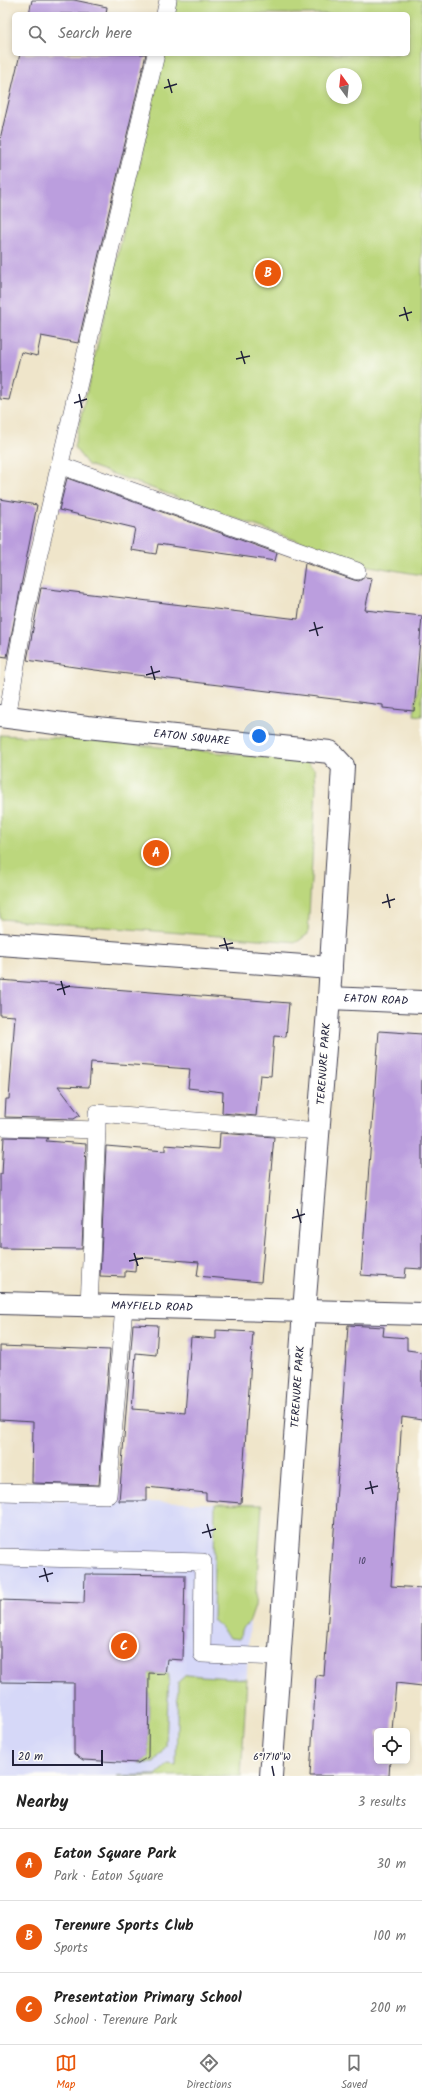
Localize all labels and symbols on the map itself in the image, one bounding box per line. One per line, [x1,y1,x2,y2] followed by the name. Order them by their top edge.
[326,68,362,104] north arrow
[255,258,281,288] pin: B
[153,725,231,751] street label: EATON SQUARE
[249,726,269,746] your location
[143,838,169,868] pin: A
[343,990,409,1010] street label: EATON ROAD
[312,1022,336,1106] street label: TERENURE PARK
[111,1297,193,1317] street label: MAYFIELD ROAD
[286,1345,310,1429] street label: TERENURE PARK
[358,1554,366,1569] house number: 10
[111,1631,137,1661] pin: C
[12,1748,103,1767] scale bar
[253,1749,291,1765] text: 6°17'10"W

